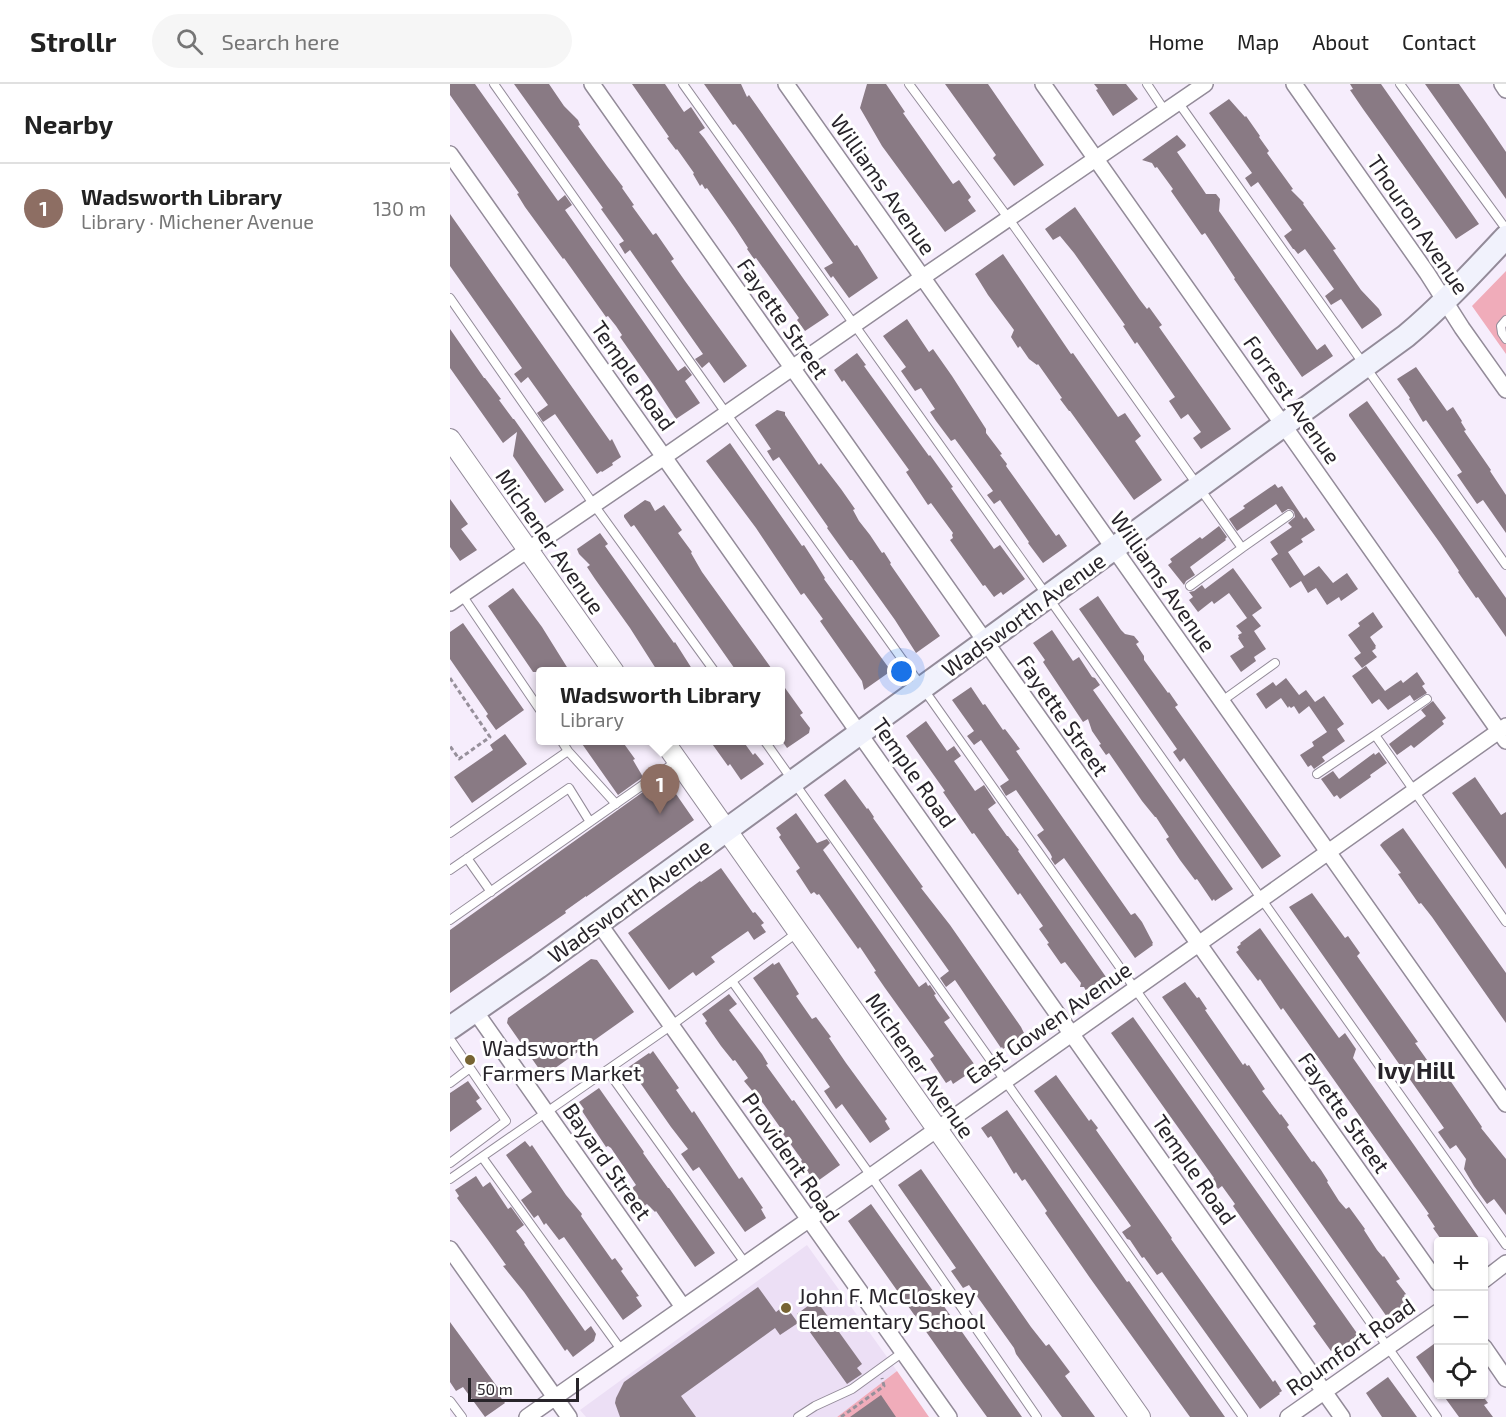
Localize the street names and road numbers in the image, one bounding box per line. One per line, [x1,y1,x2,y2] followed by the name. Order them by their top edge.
[826,109,942,259] street label: Williams Avenue
[1363,149,1475,299] street label: Thouron Avenue
[733,253,835,383] street label: Fayette Street
[587,315,681,435] street label: Temple Road
[1239,330,1347,468] street label: Forrest Avenue
[491,463,611,619] street label: Michener Avenue
[1106,506,1222,656] street label: Williams Avenue
[936,546,1110,682] street label: Wadsworth Avenue
[1013,650,1115,780] street label: Fayette Street
[868,712,962,832] street label: Temple Road
[542,832,716,968] street label: Wadsworth Avenue
[960,955,1136,1089] street label: East Gowen Avenue
[861,987,981,1143] street label: Michener Avenue
[1294,1047,1396,1177] street label: Fayette Street
[738,1087,846,1227] street label: Provident Road
[558,1098,658,1224] street label: Bayard Street
[1148,1109,1242,1229] street label: Temple Road
[1281,1292,1419,1400] street label: Roumfort Road

